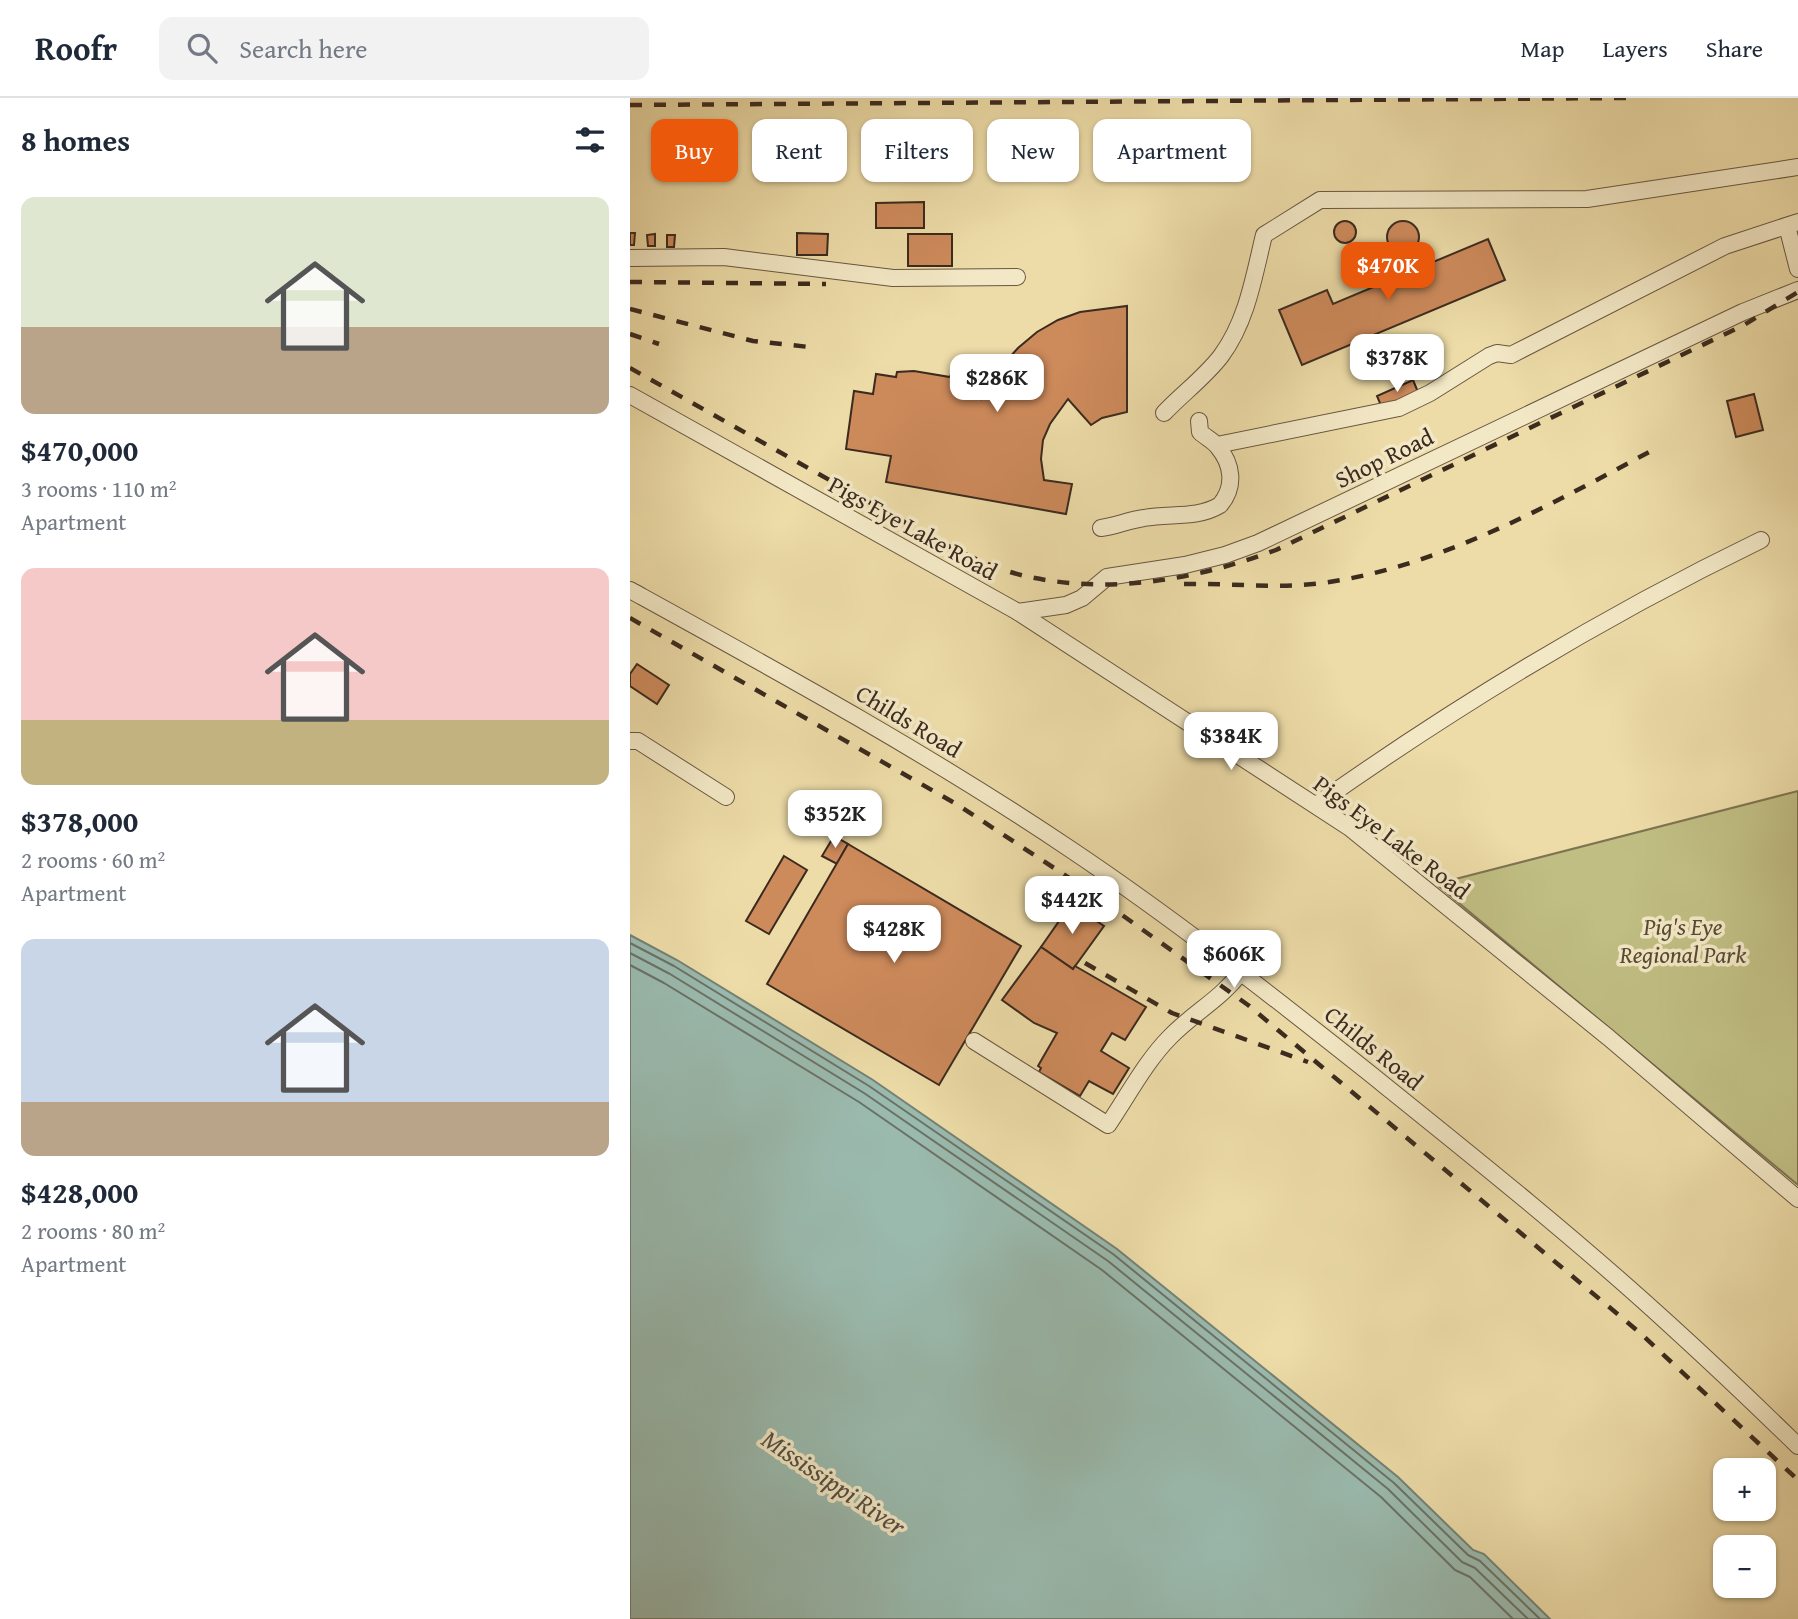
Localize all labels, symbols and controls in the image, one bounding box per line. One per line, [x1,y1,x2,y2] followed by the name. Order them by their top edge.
[159,17,649,80] search box
[35,24,117,72] text: Roofr
[183,29,221,67] icon: search
[239,29,368,68] text: Search here
[1521,31,1564,66] text: Map
[1602,31,1668,66] text: Layers
[1706,31,1763,66] text: Share
[21,118,130,162] text: 8 homes
[651,119,738,182] chip: Buy
[752,119,847,182] chip: Rent
[861,119,973,182] chip: Filters
[987,119,1079,182] chip: New
[1093,119,1251,182] chip: Apartment
[571,121,609,159] icon: filters
[1339,242,1437,302] pin: $470K
[252,243,378,369] icon: home
[1357,248,1419,281] text: $470K
[1348,334,1446,394] pin: $378K
[1366,340,1428,373] text: $378K
[948,354,1046,414] pin: $286K
[966,360,1028,393] text: $286K
[1329,419,1439,497] street label: Shop Road
[21,428,138,472] text: $470,000
[822,467,1004,589] street label: Pigs Eye Lake Road
[21,472,176,505] text: 3 rooms · 110 m²
[21,505,126,538] text: Apartment
[252,614,378,740] icon: home
[849,676,969,766] street label: Childs Road
[1182,712,1280,772] pin: $384K
[1200,718,1262,751] text: $384K
[1306,766,1478,908] street label: Pigs Eye Lake Road
[786,790,884,850] pin: $352K
[804,796,866,829] text: $352K
[21,799,138,843] text: $378,000
[21,843,165,876] text: 2 rooms · 60 m²
[21,876,126,909] text: Apartment
[1023,876,1121,936] pin: $442K
[1041,882,1103,915] text: $442K
[845,906,943,965] pin: $428K
[1619,909,1746,972] park label: Pig's Eye Regional Park
[863,911,925,944] text: $428K
[1185,930,1283,990] pin: $606K
[1203,936,1265,969] text: $606K
[252,985,378,1111] icon: home
[1317,997,1431,1099] street label: Childs Road
[21,1170,138,1214] text: $428,000
[21,1214,165,1247] text: 2 rooms · 80 m²
[21,1247,126,1280] text: Apartment
[754,1419,915,1545] water label: Mississippi River
[1713,1458,1776,1598] map controls
[1713,1458,1776,1521] button: +
[1713,1535,1776,1598] button: −

